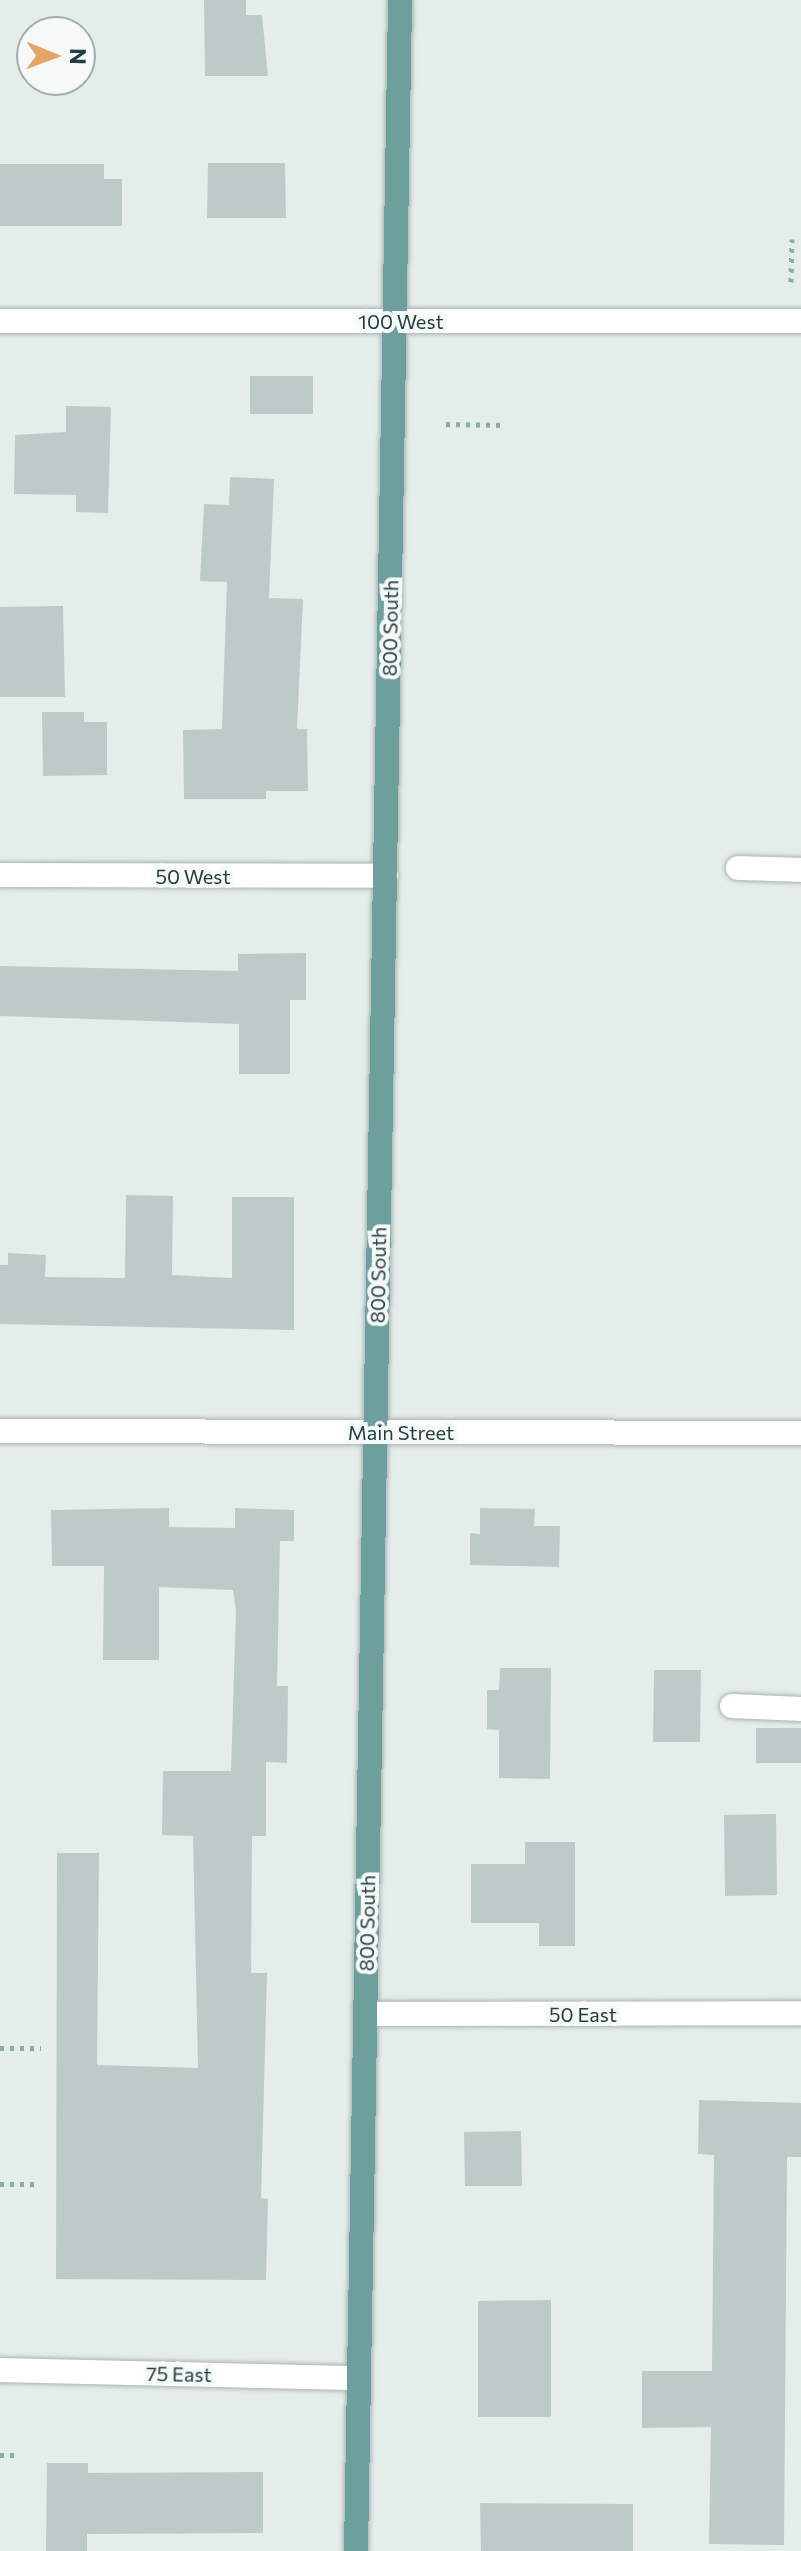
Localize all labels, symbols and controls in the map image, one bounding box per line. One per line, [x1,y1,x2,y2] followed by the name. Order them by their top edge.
[16,16,96,96] north arrow
[65,48,92,65] text: N
[358,309,444,333] street label: 100 West
[377,580,403,676] street label: 800 South
[155,864,231,888] street label: 50 West
[365,1227,391,1323] street label: 800 South
[348,1420,454,1444] street label: Main Street
[354,1875,380,1971] street label: 800 South
[549,2002,617,2026] street label: 50 East
[146,2361,212,2387] street label: 75 East

